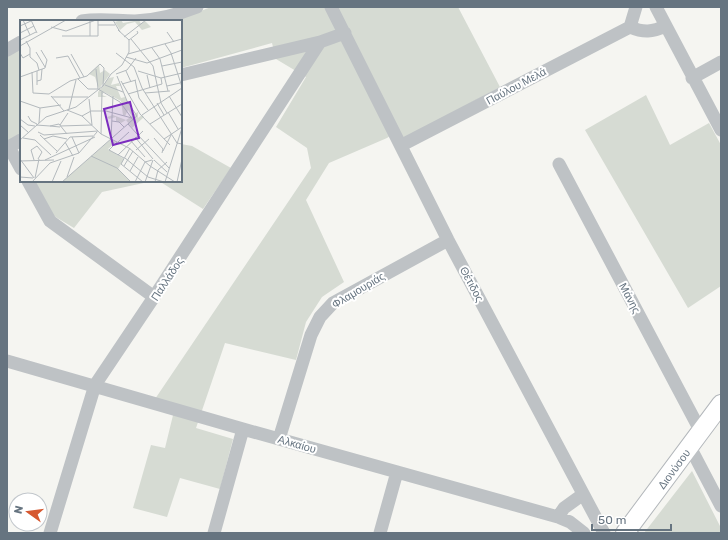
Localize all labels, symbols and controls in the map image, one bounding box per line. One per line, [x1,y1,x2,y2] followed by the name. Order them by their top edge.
[20,20,182,182] inset map
[484,65,549,108] street label: Παύλου Μελά
[149,255,186,303] street label: Παλλάδος
[457,264,486,304] street label: Θέτιδος
[329,270,387,311] street label: Φλαμουριάς
[616,281,643,316] street label: Μάνης
[276,433,317,456] street label: Αλκαίου
[656,447,693,492] street label: Διονύσου
[8,492,48,532] north arrow
[12,504,26,515] text: N
[592,506,671,532] scale bar
[598,513,626,527] text: 50 m

